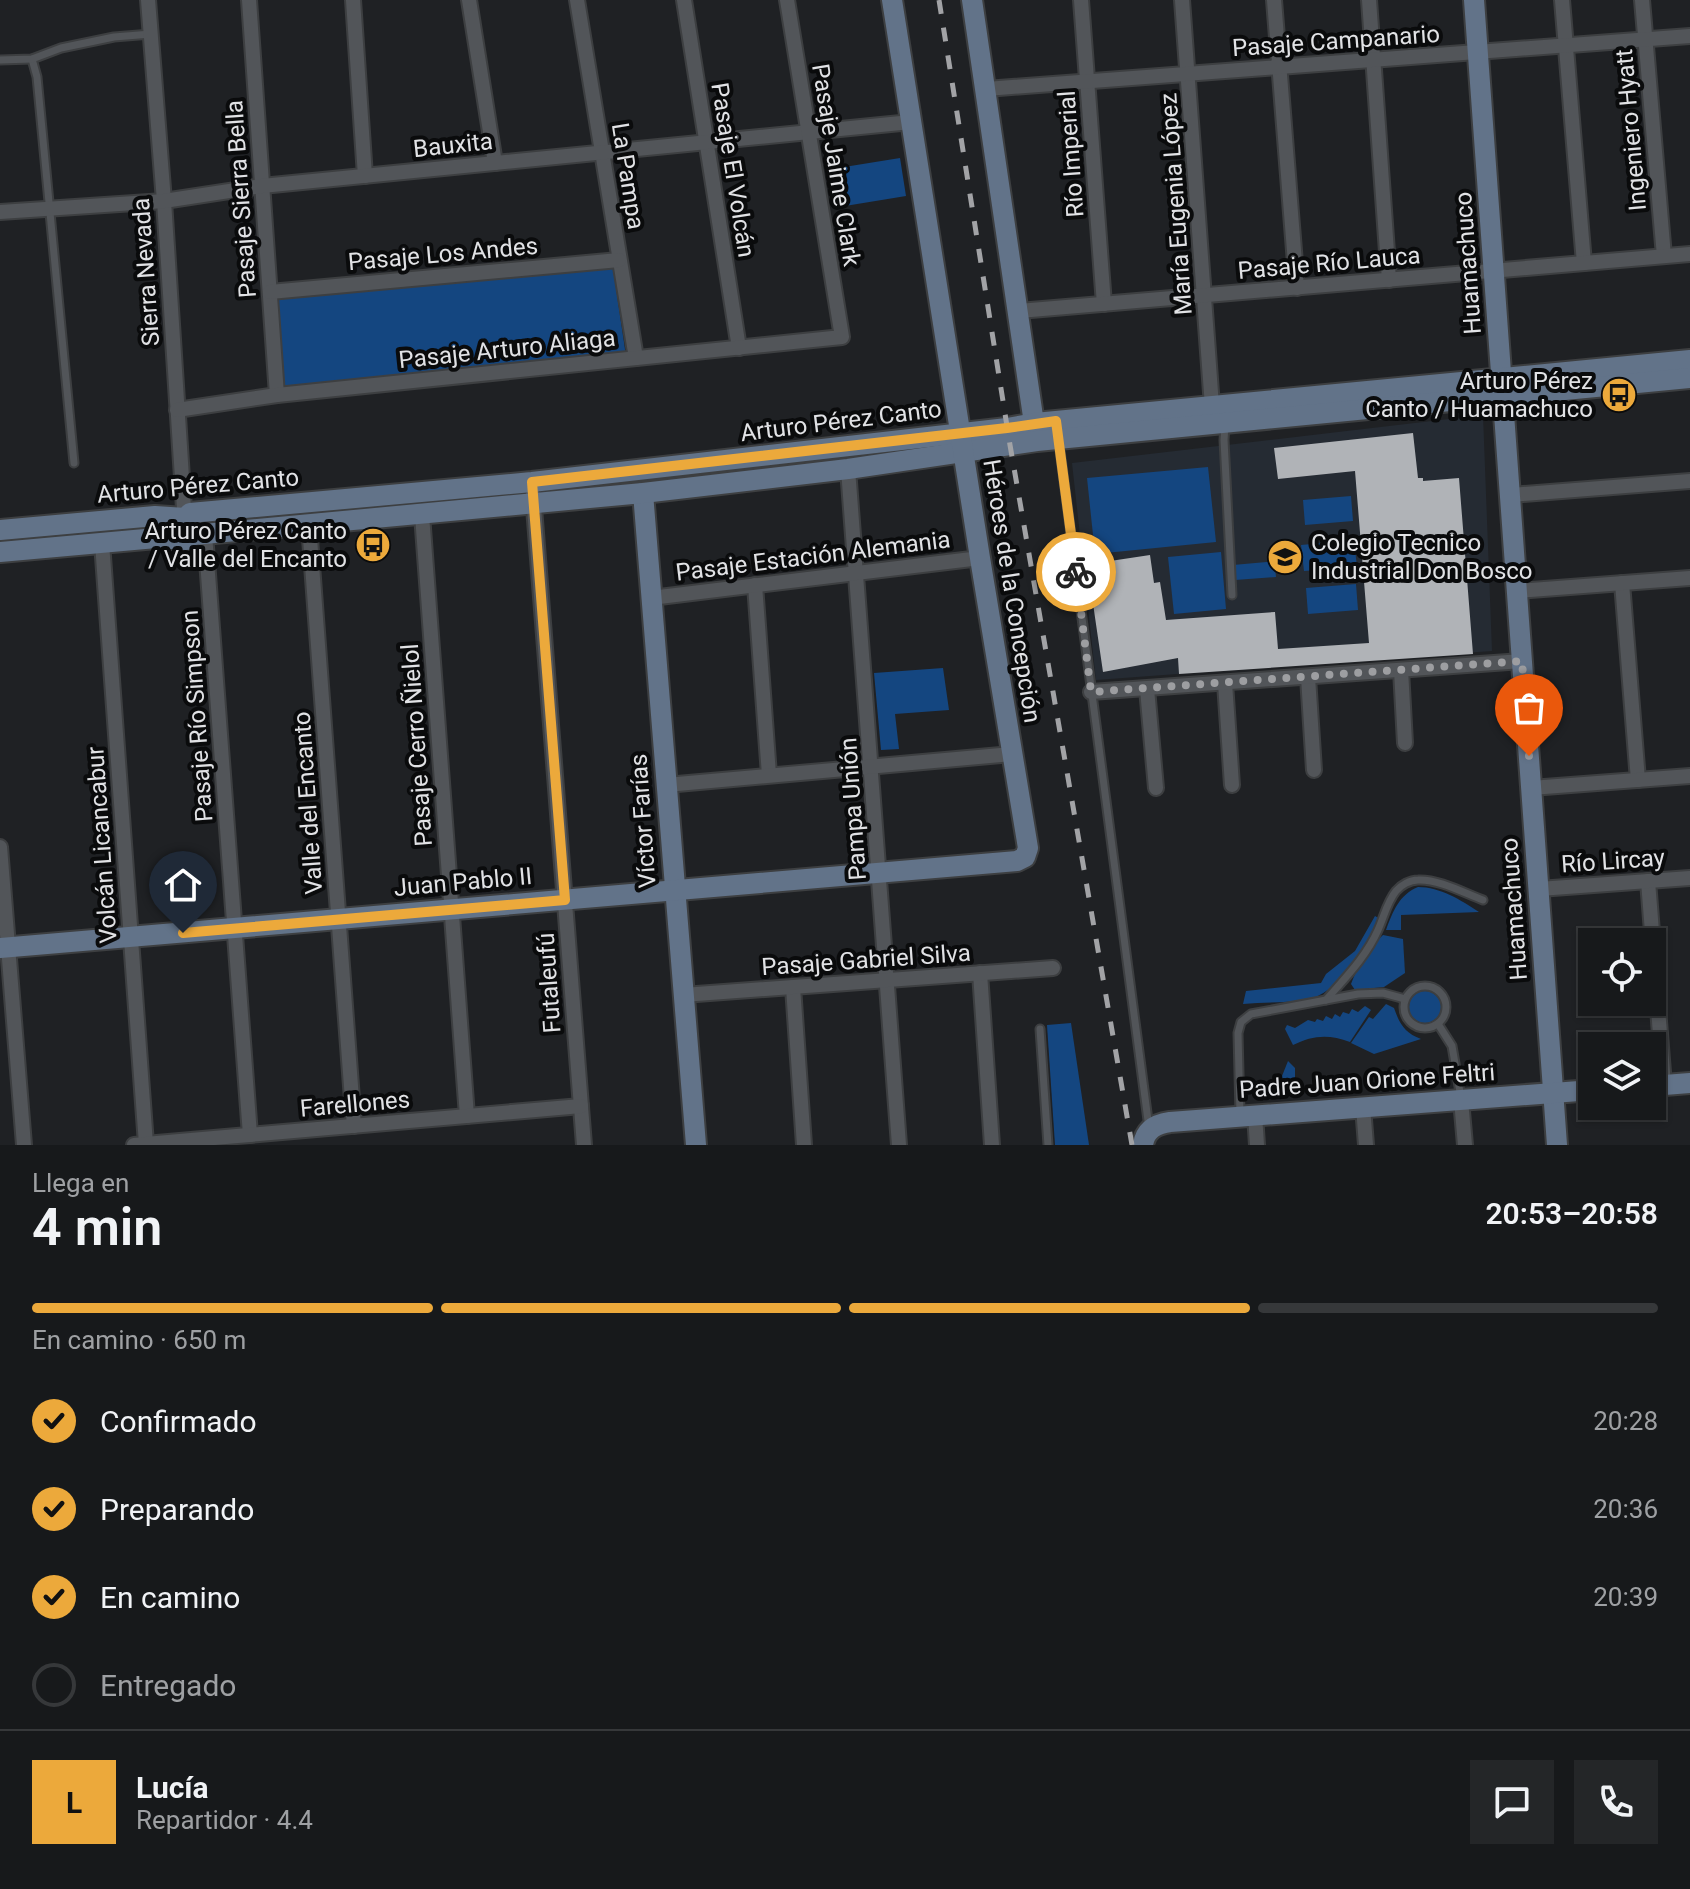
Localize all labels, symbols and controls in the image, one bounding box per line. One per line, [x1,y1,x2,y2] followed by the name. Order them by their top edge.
[1231,20,1441,62] street label: Pasaje Campanario
[1610,48,1652,212] street label: Ingeniero Hyatt
[806,62,866,269] street label: Pasaje Jaime Clark
[705,81,761,259] street label: Pasaje El Volcán
[1053,90,1089,218] street label: Río Imperial
[1154,92,1198,316] street label: María Eugenia López
[220,99,262,299] street label: Pasaje Sierra Bella
[606,121,650,231] street label: La Pampa
[412,127,494,163] street label: Bauxita
[1449,191,1487,335] street label: Huamachuco
[127,197,165,347] street label: Sierra Nevada
[347,232,539,276] street label: Pasaje Los Andes
[1237,241,1421,285] street label: Pasaje Río Lauca
[397,324,617,374] street label: Pasaje Arturo Aliaga
[1365,367,1593,423] place label: Arturo Pérez Canto / Huamachuco
[1600,376,1638,414] bus stop icon: Arturo Pérez Canto / Huamachuco
[739,395,943,447] street label: Arturo Pérez Canto
[977,457,1047,725] street label: Héroes de la Concepción
[96,463,300,509] street label: Arturo Pérez Canto
[145,517,347,573] place label: Arturo Pérez Canto / Valle del Encanto
[674,525,952,587] street label: Pasaje Estación Alemania
[354,526,392,564] bus stop icon: Arturo Pérez Canto / Valle del Encanto
[1311,529,1533,585] place label: Colegio Tecnico Industrial Don Bosco
[1036,532,1116,612] courier
[1266,538,1304,576] school or university icon: Colegio Tecnico Industrial Don Bosco
[1054,550,1098,594] icon: bike
[176,609,218,823] street label: Pasaje Río Simpson
[396,643,438,847] street label: Pasaje Cerro Ñielol
[1495,674,1563,756] pin
[1507,686,1551,730] icon: bag
[288,711,328,895] street label: Valle del Encanto
[834,737,872,881] street label: Pampa Unión
[81,746,123,944] street label: Volcán Licancabur
[624,753,662,889] street label: Víctor Farías
[1495,837,1533,981] street label: Huamachuco
[1560,843,1666,879] street label: Río Lircay
[149,851,217,933] pin
[393,862,533,902] street label: Juan Pablo II
[161,863,205,907] icon: home
[1578,928,1666,1120] map controls
[1578,928,1666,1016] button: locate
[532,932,566,1034] street label: Futaleufú
[760,939,972,981] street label: Pasaje Gabriel Silva
[1578,1032,1666,1120] button: layers
[1238,1058,1496,1104] street label: Padre Juan Orione Feltri
[299,1085,411,1123] street label: Farellones
[32,1168,129,1198] text: Llega en
[1485,1196,1658,1231] text: 20:53–20:58
[32,1197,162,1258] text: 4 min
[32,1325,246,1355] text: En camino · 650 m
[32,1399,76,1443] icon: check
[100,1404,257,1439] text: Confirmado
[1593,1406,1658,1436] text: 20:28
[32,1487,76,1531] icon: check
[100,1492,254,1527] text: Preparando
[1593,1494,1658,1524] text: 20:36
[32,1575,76,1619] icon: check
[100,1580,240,1615] text: En camino
[1593,1582,1658,1612] text: 20:39
[100,1668,236,1703] text: Entregado
[1470,1760,1554,1844] button: chat
[1574,1760,1658,1844] button: phone
[136,1770,209,1805] text: Lucía
[66,1785,82,1820] text: L
[136,1805,313,1835] text: Repartidor · 4.4

